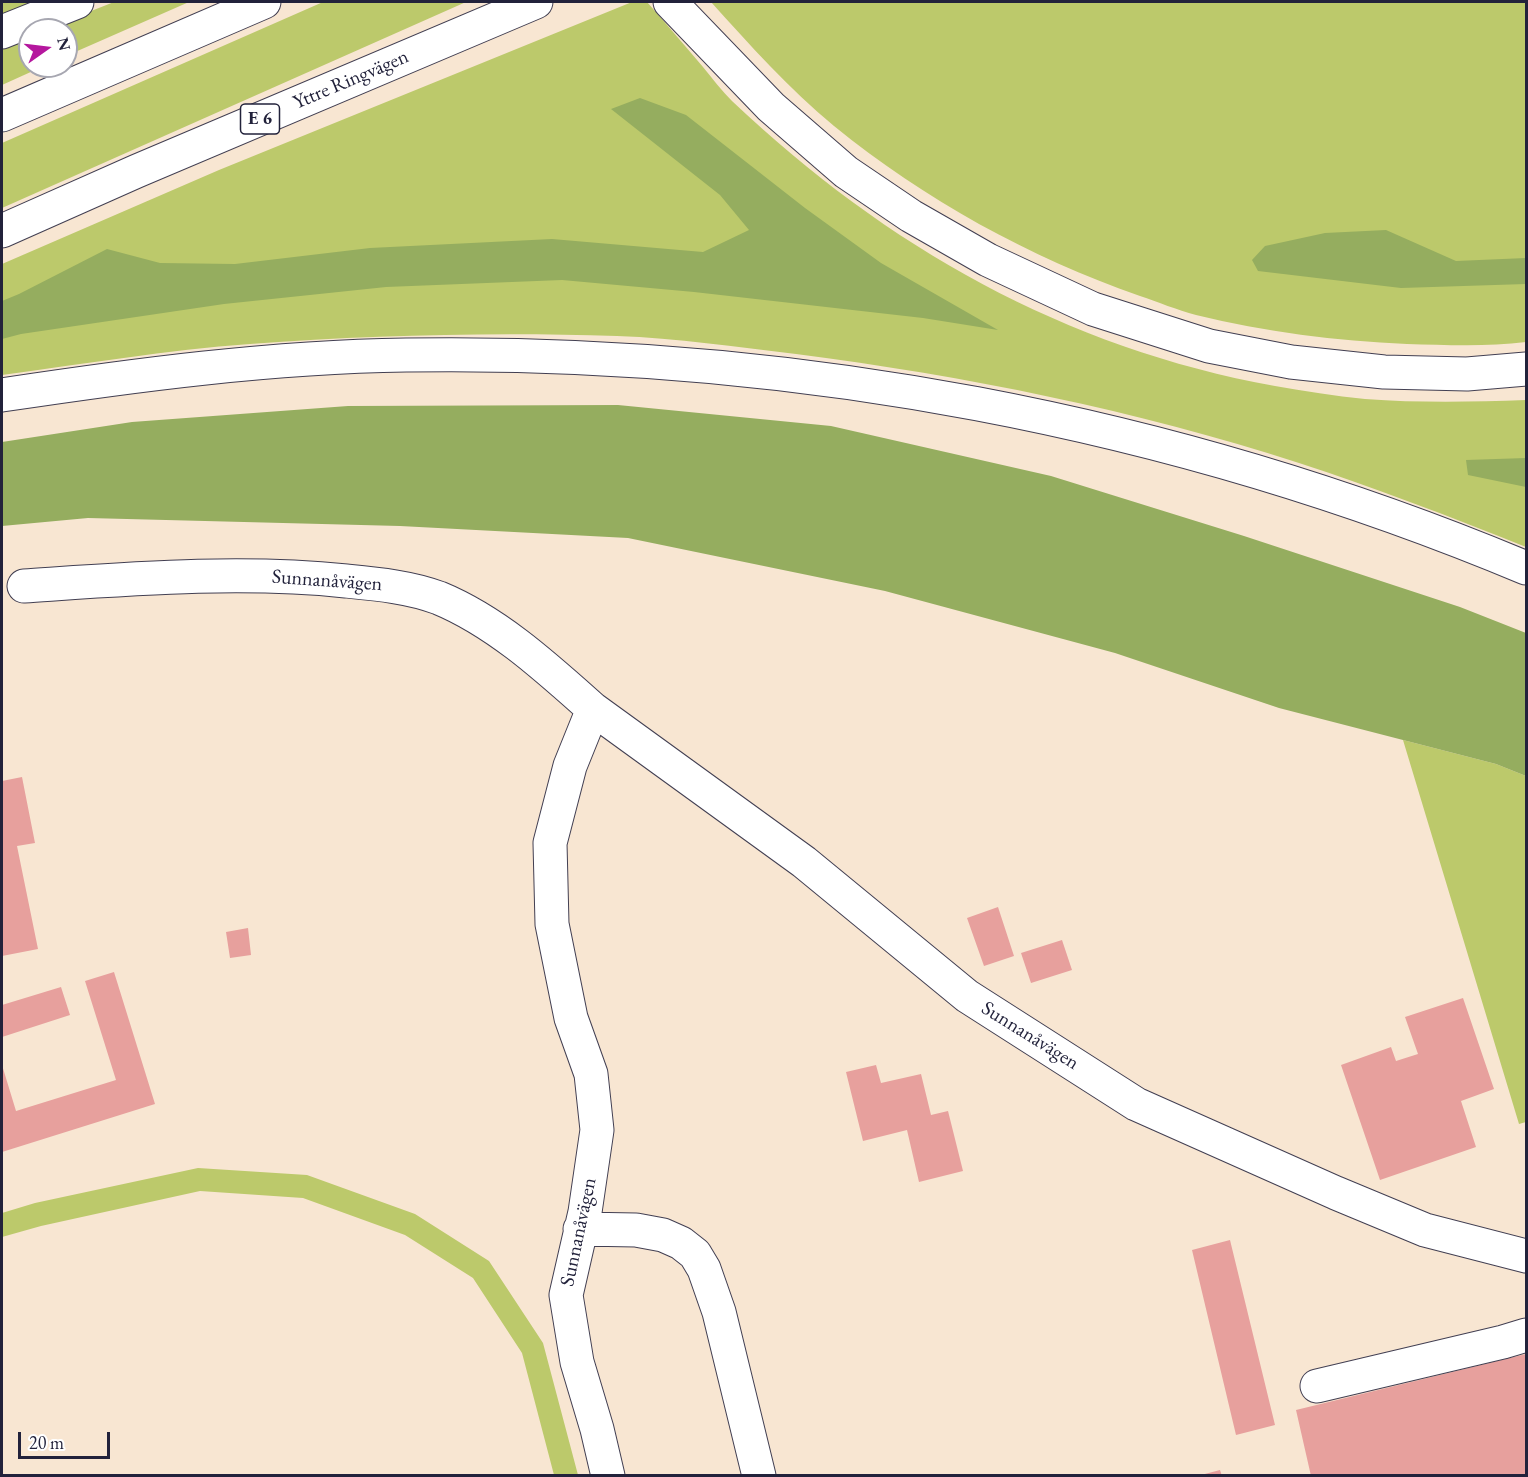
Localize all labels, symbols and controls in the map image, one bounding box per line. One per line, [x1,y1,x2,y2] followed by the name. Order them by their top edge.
[18,18,78,78] north arrow
[52,35,76,53] text: N
[290,45,412,115] street label: Yttre Ringvägen
[240,104,280,134] road number: E 6
[271,565,383,597] street label: Sunnanåvägen
[977,997,1083,1075] street label: Sunnanåvägen
[556,1175,602,1289] street label: Sunnanåvägen
[21,1420,112,1458] scale bar
[29,1431,64,1454] text: 20 m

